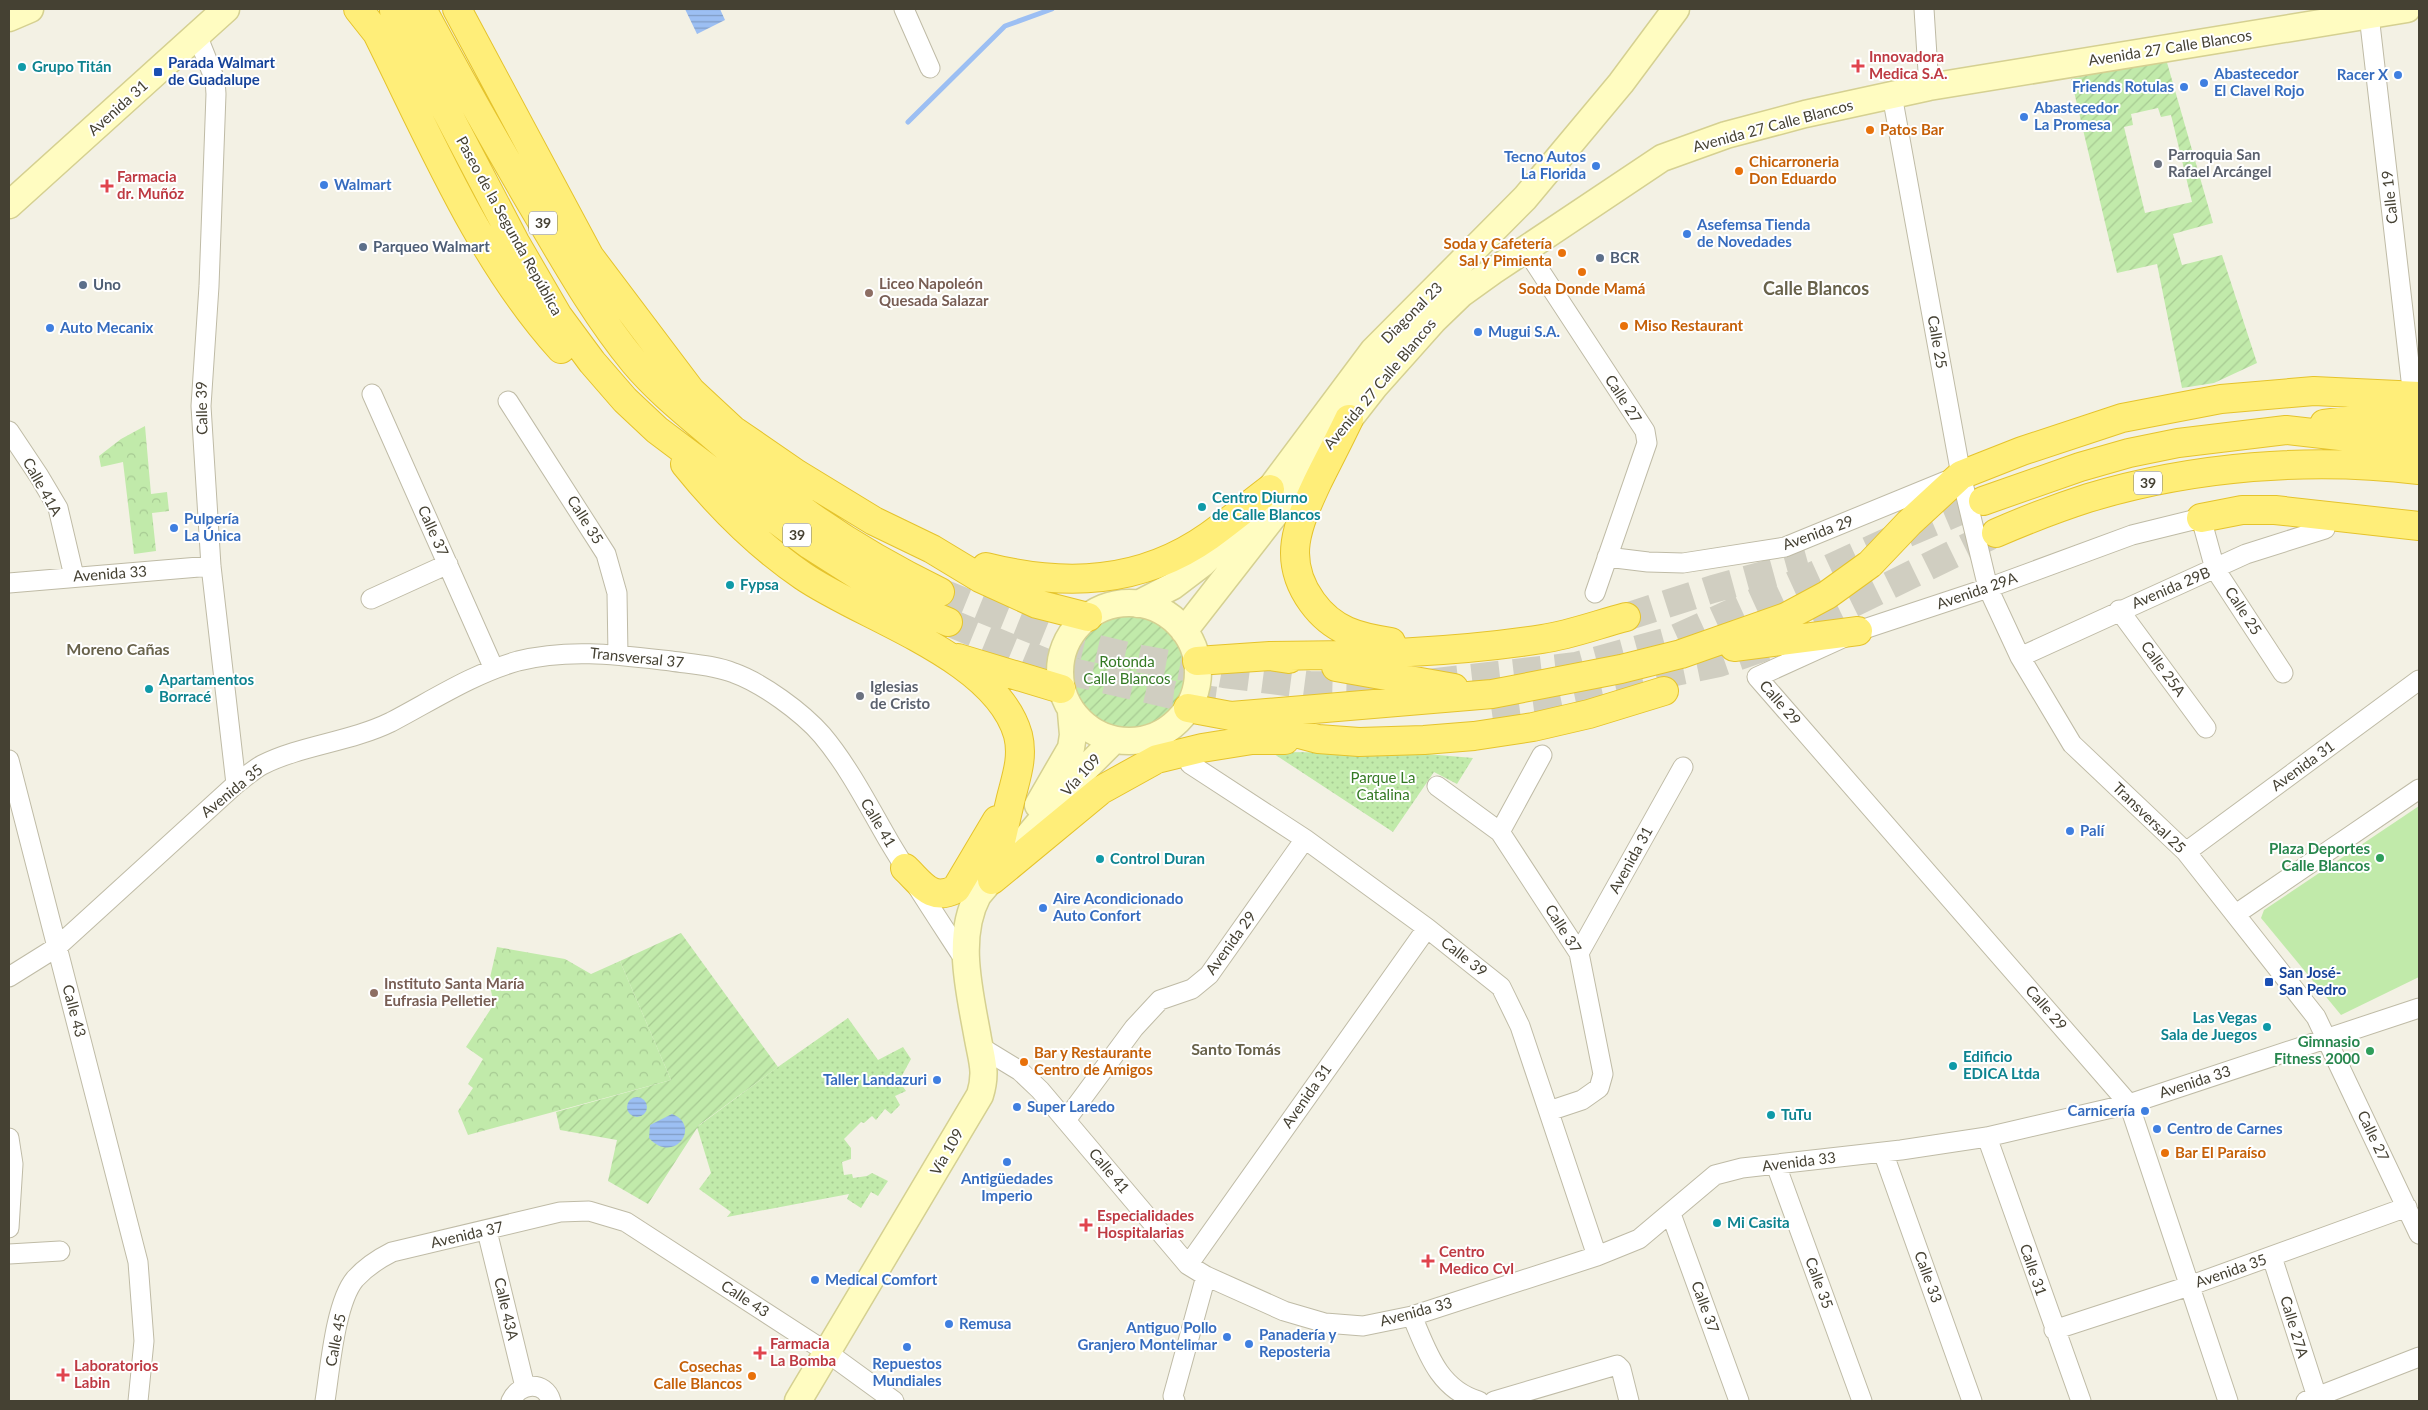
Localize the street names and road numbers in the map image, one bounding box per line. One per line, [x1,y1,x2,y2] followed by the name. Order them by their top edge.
[2087,25,2253,69] street label: Avenida 27 Calle Blancos
[84,76,151,139] street label: Avenida 31
[1691,95,1855,155] street label: Avenida 27 Calle Blancos
[453,133,567,318] street label: Paseo de la Segunda República
[2377,169,2401,225] street label: Calle 19
[529,212,557,234] road number: 39
[1377,278,1446,347] street label: Diagonal 23
[1319,314,1439,452] street label: Avenida 27 Calle Blancos
[1924,314,1952,370] street label: Calle 25
[1602,371,1646,426] street label: Calle 27
[192,381,210,435] street label: Calle 39
[20,454,67,520] street label: Calle 41A
[2134,472,2162,494] road number: 39
[564,492,608,547] street label: Calle 35
[415,502,453,559] street label: Calle 37
[1780,511,1856,553] street label: Avenida 29
[783,524,811,546] road number: 39
[72,561,148,585] street label: Avenida 33
[2129,562,2213,612] street label: Avenida 29B
[1934,568,2020,612] street label: Avenida 29A
[2222,583,2266,638] street label: Calle 25
[2138,637,2190,700] street label: Calle 25A
[589,643,685,671] street label: Transversal 37
[1756,676,1805,729] street label: Calle 29
[2267,736,2338,794] street label: Avenida 31
[1057,749,1104,799] street label: Vía 109
[197,760,266,821] street label: Avenida 35
[2110,778,2190,857] street label: Transversal 25
[857,795,900,850] street label: Calle 41
[1604,823,1656,896] street label: Avenida 31
[1542,901,1586,956] street label: Calle 37
[1201,907,1259,978] street label: Avenida 29
[1438,933,1491,980] street label: Calle 39
[2022,981,2071,1034] street label: Calle 29
[59,982,91,1039] street label: Calle 43
[1278,1060,1335,1131] street label: Avenida 31
[2157,1061,2233,1101] street label: Avenida 33
[2354,1107,2394,1164] street label: Calle 27
[926,1125,967,1178] street label: Vía 109
[1086,1144,1134,1197] street label: Calle 41
[1761,1148,1837,1174] street label: Avenida 33
[429,1217,505,1251] street label: Avenida 37
[2017,1241,2051,1298] street label: Calle 31
[1911,1248,1947,1305] street label: Calle 33
[2193,1249,2269,1291] street label: Avenida 35
[1802,1254,1838,1311] street label: Calle 35
[491,1276,523,1343] street label: Calle 43A
[718,1276,773,1320] street label: Calle 43
[1688,1278,1724,1335] street label: Calle 37
[1378,1293,1454,1329] street label: Avenida 33
[2277,1294,2313,1361] street label: Calle 27A
[321,1312,349,1368] street label: Calle 45

